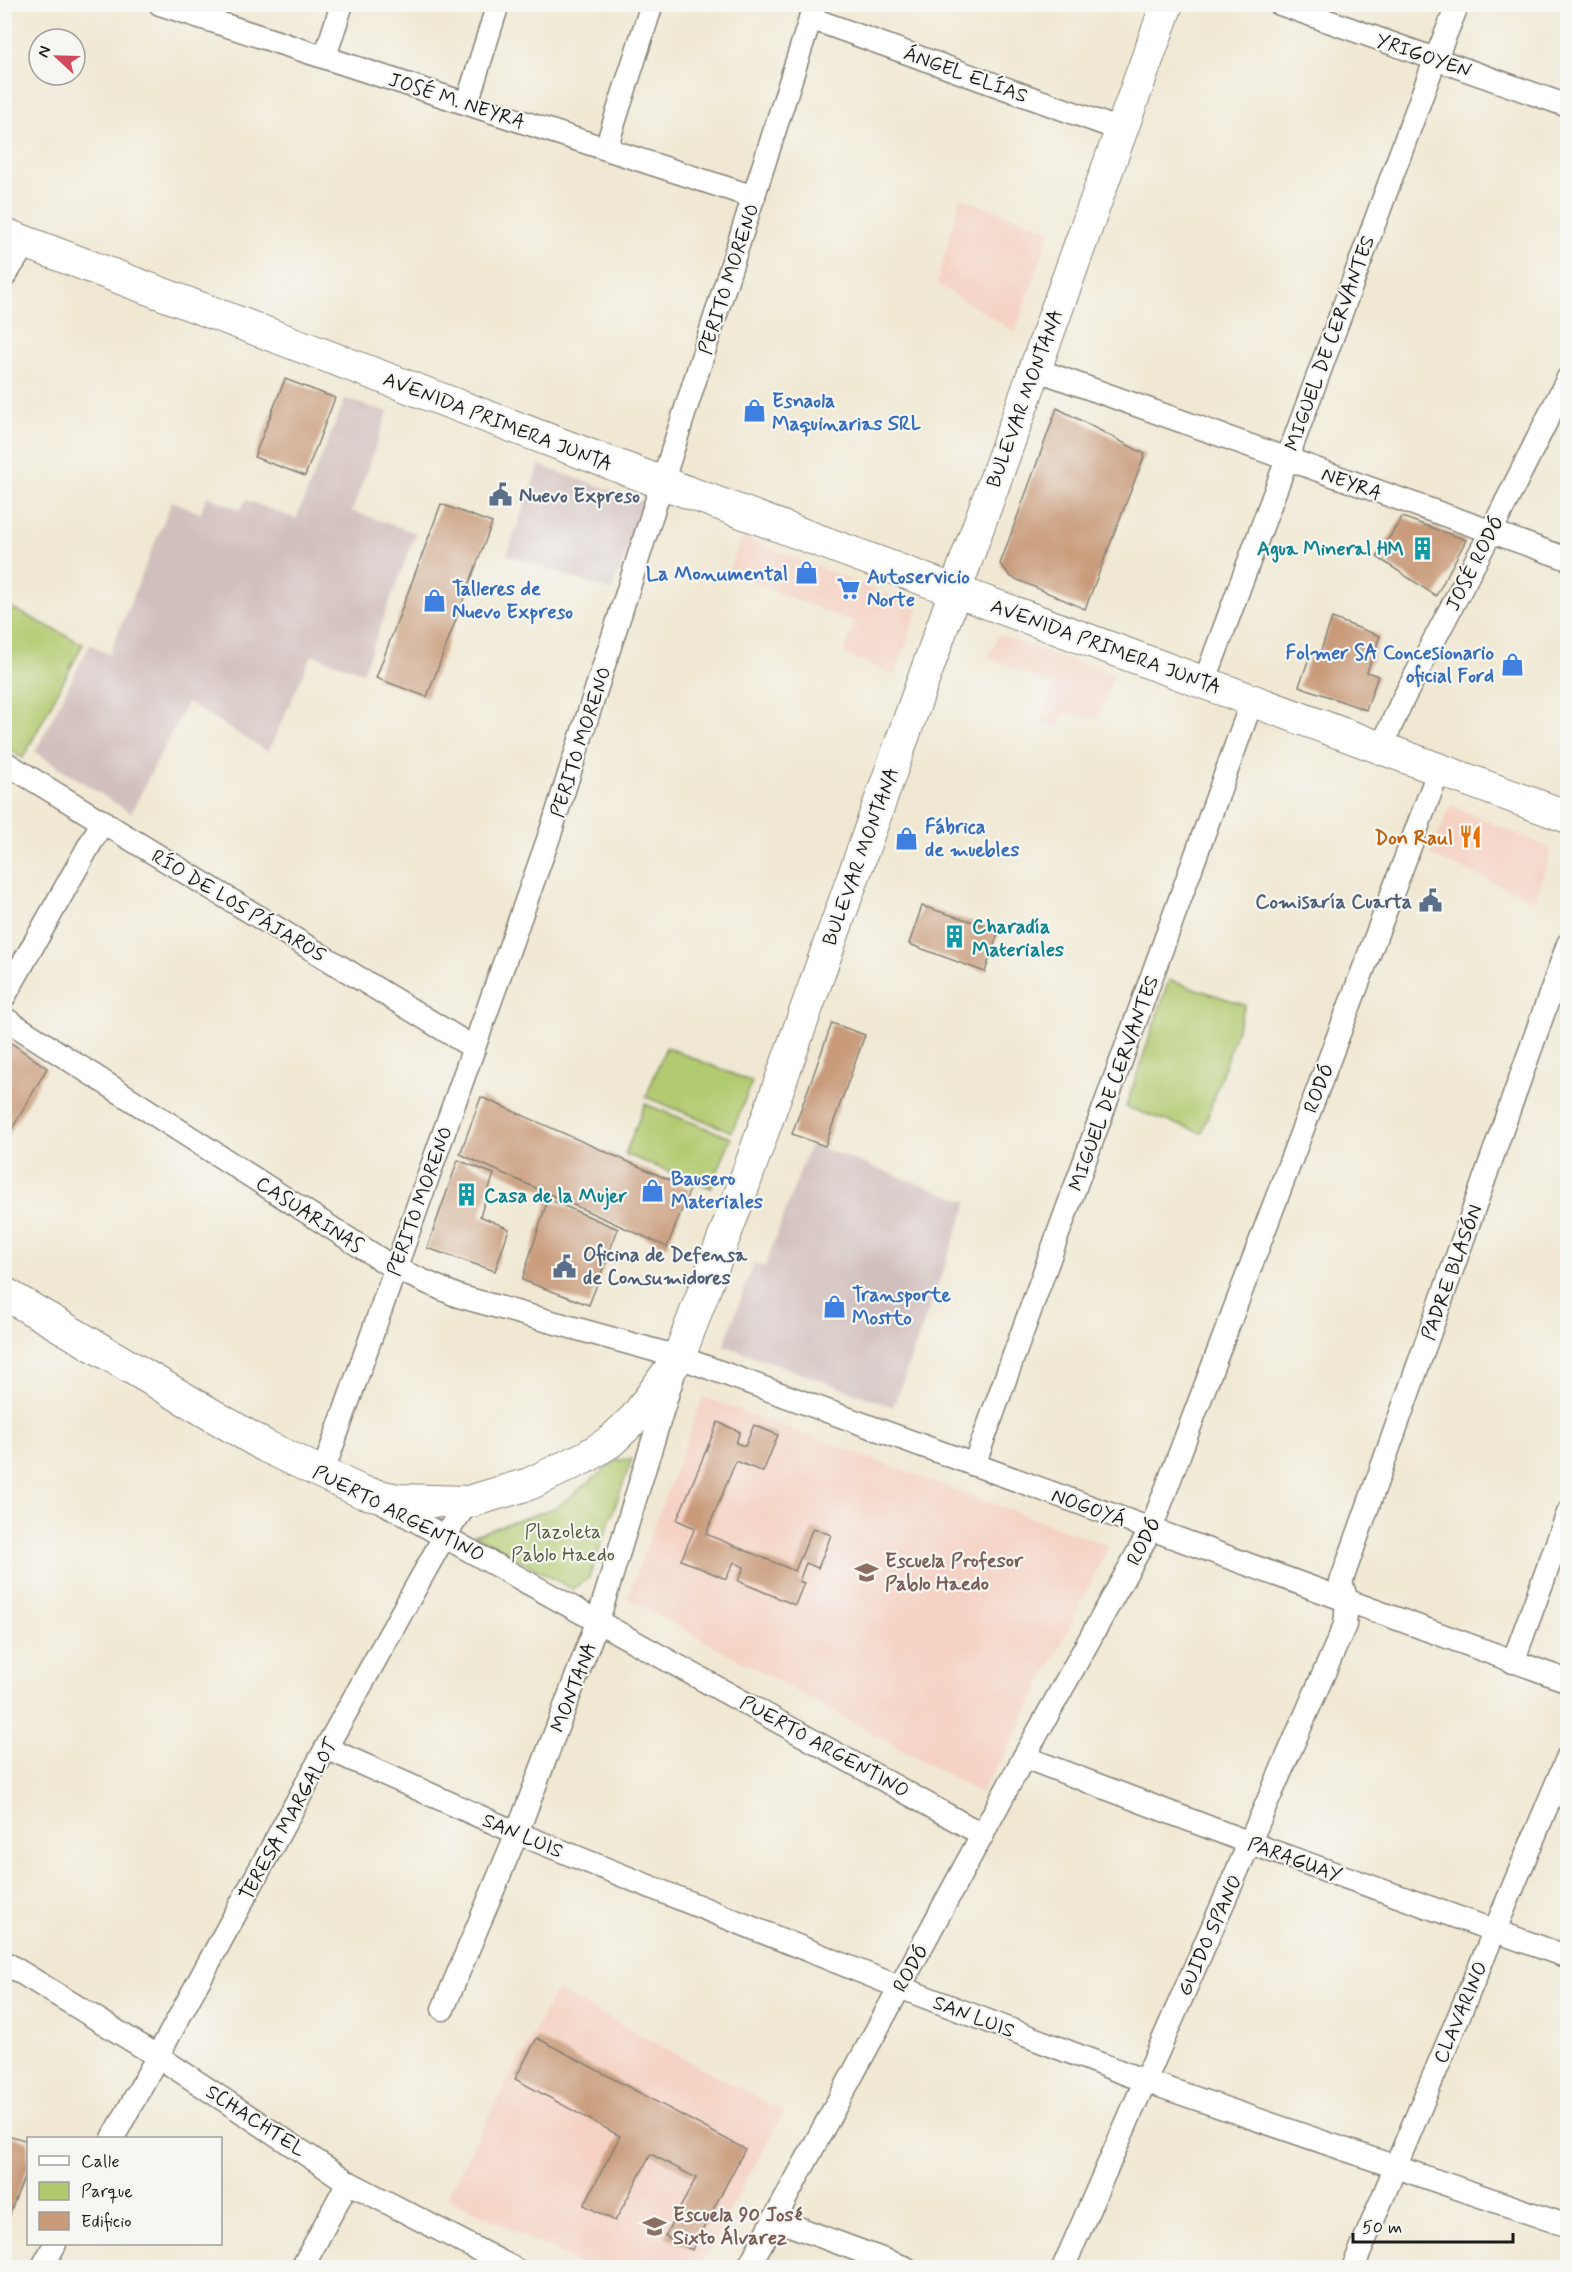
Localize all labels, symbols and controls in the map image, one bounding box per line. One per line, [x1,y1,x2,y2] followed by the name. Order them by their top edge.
[27,27,87,87] north arrow
[1372,27,1475,85] street label: YRIGOYEN
[900,41,1031,110] street label: ÁNGEL ELÍAS
[33,43,56,61] text: N
[385,67,528,136] street label: JOSÉ M. NEYRA
[692,201,767,358] street label: PERITO MORENO
[1279,232,1382,455] street label: MIGUEL DE CERVANTES
[981,306,1070,491] street label: BULEVAR MONTANA
[379,366,616,479] street label: AVENIDA PRIMERA JUNTA
[772,388,921,438] place label: Esnaola Maquinarias SRL
[741,398,767,424] shop icon: Esnaola Maquinarias SRL
[1318,461,1385,508] street label: NEYRA
[488,482,514,508] public building icon: Nuevo Expreso
[519,483,640,510] place label: Nuevo Expreso
[1440,511,1511,616] street label: JOSÉ RODÓ
[1409,535,1435,561] building icon: Agua Mineral HM
[1257,536,1404,563] place label: Agua Mineral HM
[793,560,819,586] shop icon: La Monumental
[646,561,788,588] place label: La Monumental
[867,564,970,614] place label: Autoservicio Norte
[836,575,862,601] supermarket icon: Autoservicio Norte
[452,576,573,626] place label: Talleres de Nuevo Expreso
[421,587,447,613] shop icon: Talleres de Nuevo Expreso
[986,593,1225,702] street label: AVENIDA PRIMERA JUNTA
[1286,640,1494,690] place label: Folmer SA Concesionario oficial Ford
[1499,651,1525,677] shop icon: Folmer SA Concesionario oficial Ford
[544,664,619,821] street label: PERITO MORENO
[817,764,906,949] street label: BULEVAR MONTANA
[925,814,1019,864] place label: Fábrica de muebles
[1458,824,1484,850] restaurant icon: Don Raul
[894,825,920,851] shop icon: Fábrica de muebles
[1375,825,1453,852] place label: Don Raul
[146,843,330,969] street label: RÍO DE LOS PÁJAROS
[1417,888,1443,914] public building icon: Comisaría Cuarta
[1255,889,1412,916] place label: Comisaría Cuarta
[972,914,1064,964] place label: Charadía Materiales
[941,924,967,950] building icon: Charadía Materiales
[1063,972,1166,1195] street label: MIGUEL DE CERVANTES
[1298,1060,1341,1117] street label: RODÓ
[381,1123,460,1280] street label: PERITO MORENO
[671,1166,763,1216] place label: Bausero Materiales
[250,1170,368,1260] street label: CASUARINAS
[640,1177,666,1203] shop icon: Bausero Materiales
[453,1182,479,1208] building icon: Casa de la Mujer
[484,1183,628,1210] place label: Casa de la Mujer
[1415,1201,1489,1344] street label: PADRE BLASÓN
[583,1242,748,1292] place label: Oficina de Defensa de Consumidores
[552,1253,578,1279] public building icon: Oficina de Defensa de Consumidores
[852,1282,952,1332] place label: Transporte Mostto
[821,1293,847,1319] shop icon: Transporte Mostto
[308,1459,489,1569] street label: PUERTO ARGENTINO
[1048,1482,1129,1534] street label: NOGOYÁ
[1121,1513,1168,1570] street label: RODÓ
[511,1519,615,1569] park label: Plazoleta Pablo Haedo
[885,1548,1024,1598] place label: Escuela Profesor Pablo Haedo
[854,1559,880,1585] school or university icon: Escuela Profesor Pablo Haedo
[545,1639,604,1736] street label: MONTANA
[735,1690,914,1805] street label: PUERTO ARGENTINO
[233,1732,346,1906] street label: TERESA MARGALOT
[478,1807,567,1865] street label: SAN LUIS
[1244,1831,1345,1890] street label: PARAGUAY
[1172,1871,1249,2000] street label: GUIDO SPANO
[887,1940,935,1997] street label: RODÓ
[1428,1957,1495,2068] street label: CLAVARINO
[929,1990,1018,2045] street label: SAN LUIS
[200,2079,311,2164] street label: SCHACHTEL
[27,2137,222,2245] legend
[81,2150,120,2174] text: Calle
[81,2180,133,2204] text: Parque
[673,2202,802,2252] place label: Escuela 90 José Sixto Álvarez
[1353,2206,1514,2244] scale bar
[81,2210,132,2234] text: Edificio
[642,2213,668,2239] school or university icon: Escuela 90 José Sixto Álvarez
[1362,2216,1402,2240] text: 50 m

